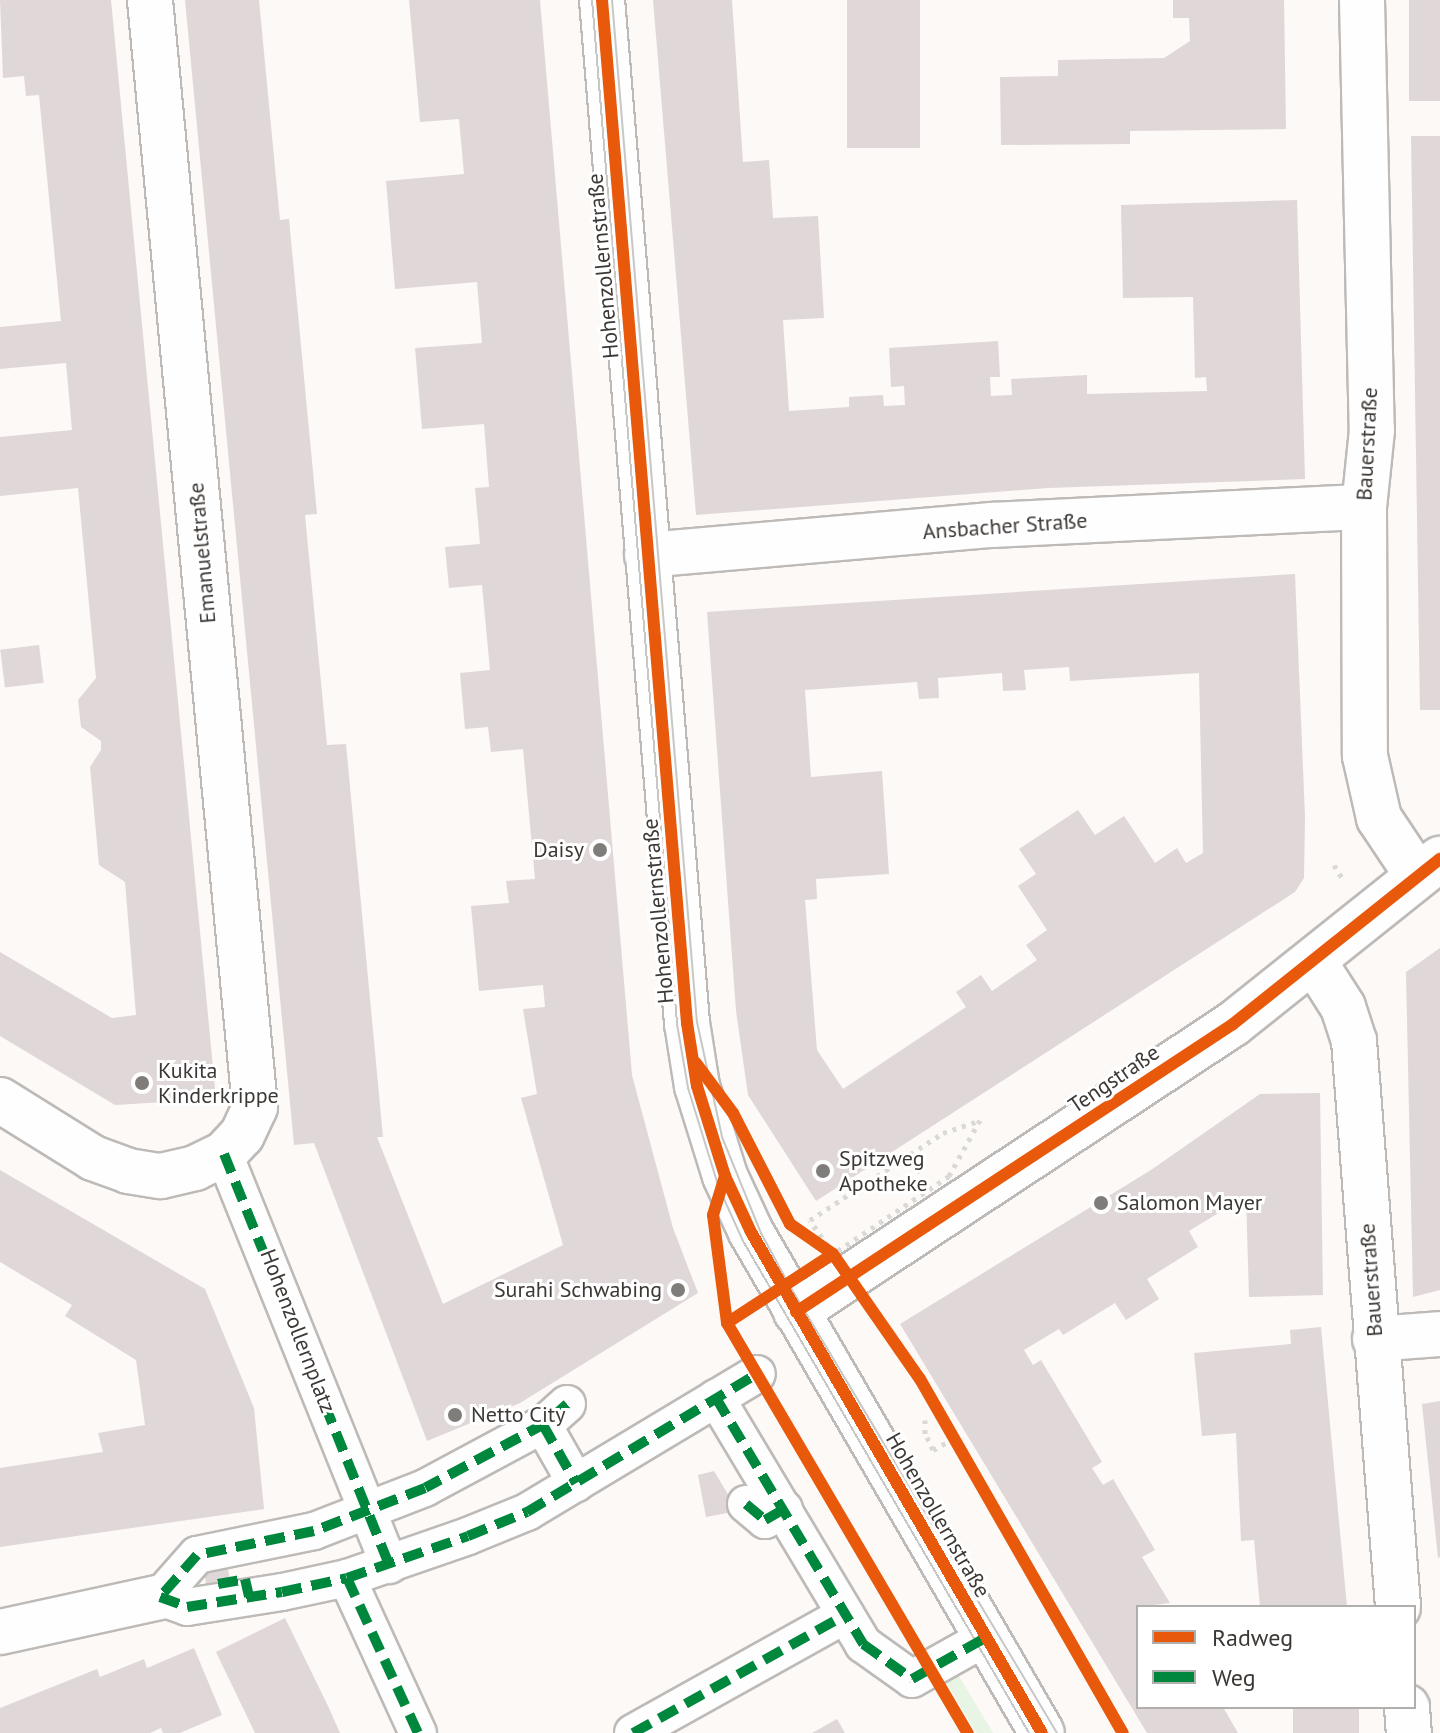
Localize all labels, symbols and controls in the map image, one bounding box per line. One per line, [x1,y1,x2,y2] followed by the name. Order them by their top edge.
[582,172,624,360] street label: Hohenzollernstraße
[1351,387,1383,501] street label: Bauerstraße
[183,481,221,625] street label: Emanuelstraße
[922,507,1088,545] street label: Ansbacher Straße
[637,817,679,1005] street label: Hohenzollernstraße
[533,837,584,863] place label: Daisy
[591,841,609,859] marker: Daisy
[1064,1039,1164,1119] street label: Tengstraße
[158,1057,279,1108] place label: Kukita Kinderkrippe
[133,1074,151,1092] marker: Kukita Kinderkrippe
[839,1145,928,1196] place label: Spitzweg Apotheke
[814,1162,832,1180] marker: Spitzweg Apotheke
[1117,1190,1262,1216] place label: Salomon Mayer
[1092,1194,1110,1212] marker: Salomon Mayer
[1354,1222,1388,1338] street label: Bauerstraße
[255,1245,341,1417] street label: Hohenzollernplatz
[494,1277,662,1303] place label: Surahi Schwabing
[669,1281,687,1299] marker: Surahi Schwabing
[471,1402,565,1428] place label: Netto City
[446,1406,464,1424] marker: Netto City
[880,1428,996,1602] street label: Hohenzollernstraße
[1136,1605,1416,1709] legend
[1212,1622,1293,1653] text: Radweg
[1212,1662,1256,1693] text: Weg

